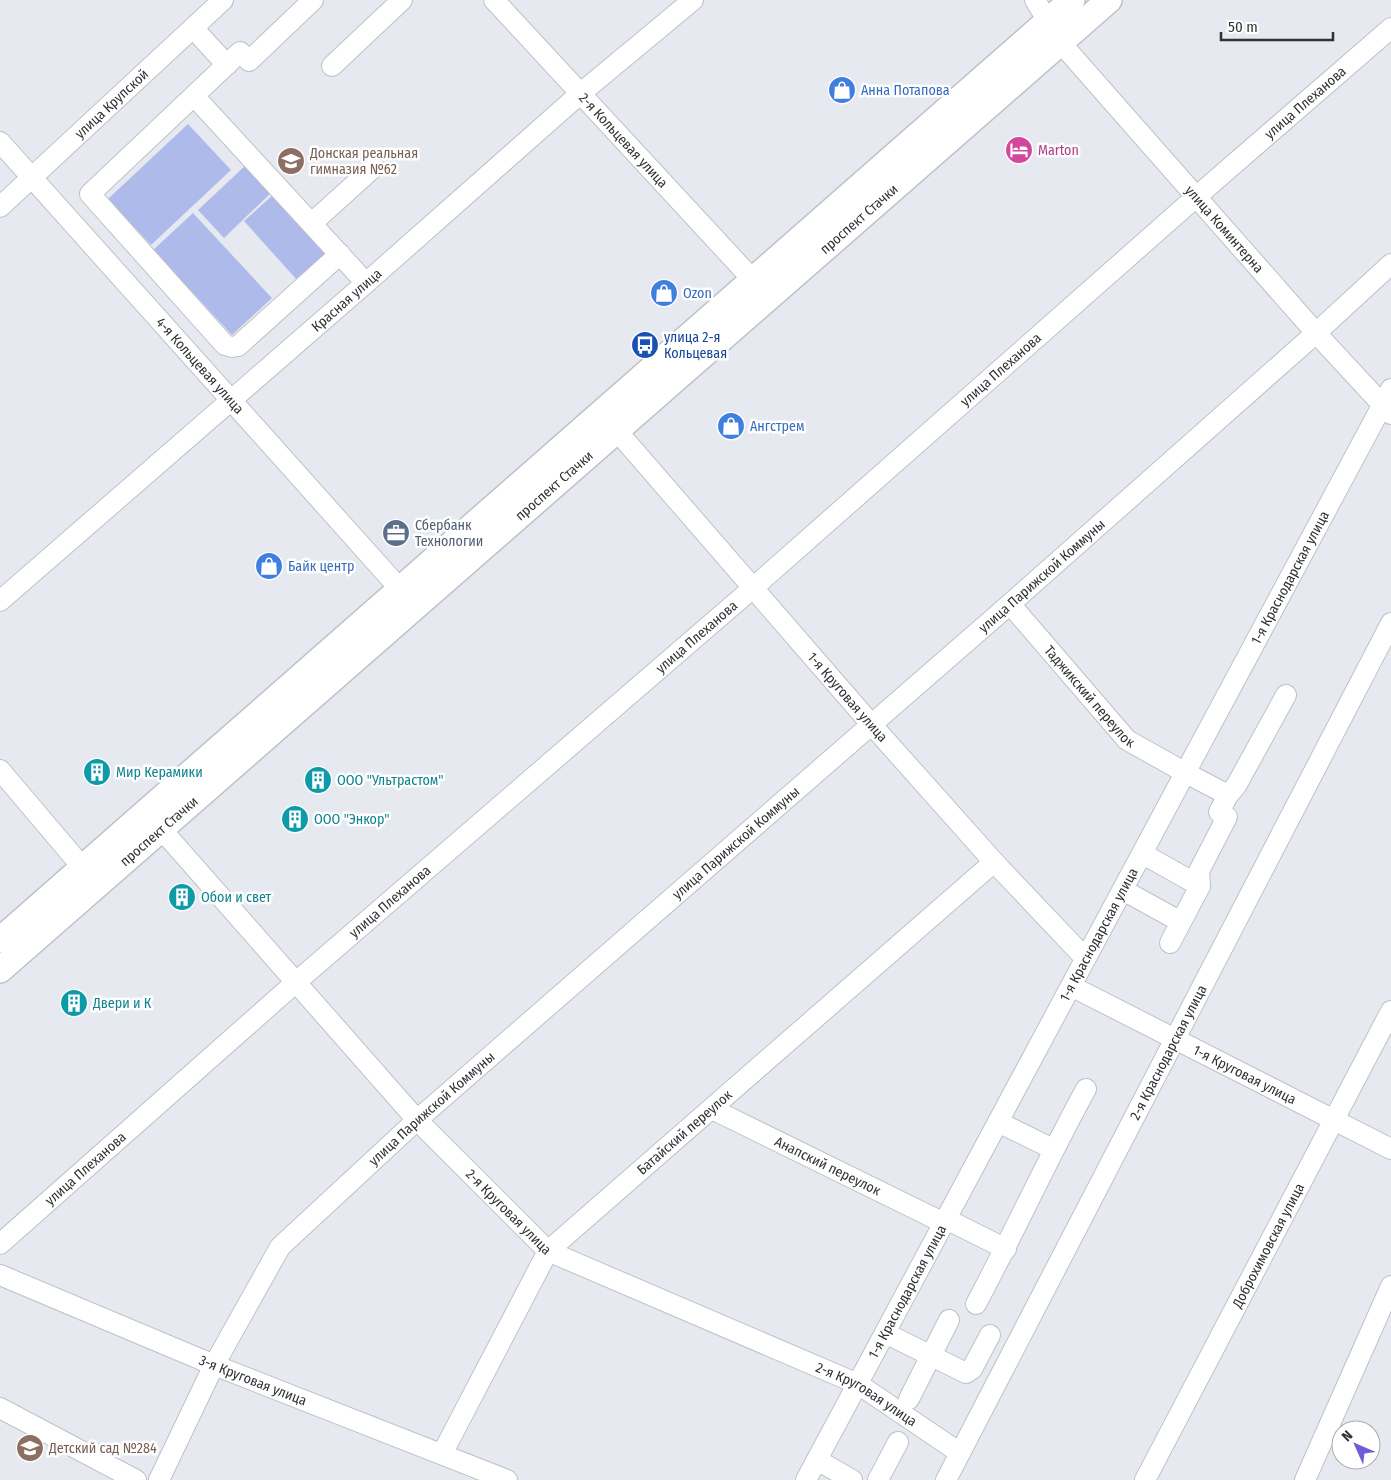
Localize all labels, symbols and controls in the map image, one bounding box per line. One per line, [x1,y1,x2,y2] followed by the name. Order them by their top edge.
[1221,10,1334,42] scale bar
[1228,18,1258,36] text: 50 m
[1261,63,1350,143] street label: улица Плеханова
[71,66,152,142] street label: улица Крупской
[827,75,857,105] shop icon: Анна Потапова
[861,82,950,99] place label: Анна Потапова
[575,90,671,192] street label: 2-я Кольцевая улица
[1004,135,1034,165] hotel icon: Marton
[1038,142,1079,159] place label: Marton
[309,145,418,178] place label: Донская реальная гимназия №62
[276,146,306,176] school or university icon: Донская реальная гимназия №62
[817,181,902,258] street label: проспект Стачки
[1181,182,1267,277] street label: улица Коминтерна
[308,265,385,335] street label: Красная улица
[649,278,679,308] shop icon: Ozon
[683,285,712,302] place label: Ozon
[152,314,247,418] street label: 4-я Кольцевая улица
[664,329,727,362] place label: улица 2-я Кольцевая
[957,329,1045,410] street label: улица Плеханова
[630,330,660,360] bus stop icon: улица 2-я Кольцевая
[716,411,746,441] shop icon: Ангстрем
[750,418,804,435] place label: Ангстрем
[512,447,597,524] street label: проспект Стачки
[1248,508,1333,647] street label: 1-я Краснодарская улица
[975,516,1109,636] street label: улица Парижской Коммуны
[415,517,483,550] place label: Сбербанк Технологии
[381,518,411,548] office icon: Сбербанк Технологии
[254,551,284,581] shop icon: Байк центр
[288,558,354,575] place label: Байк центр
[652,597,741,677] street label: улица Плеханова
[1040,642,1138,752] street label: Таджикский переулок
[804,649,891,746] street label: 1-я Круговая улица
[82,757,112,787] building icon: Мир Керамики
[116,764,203,781] place label: Мир Керамики
[303,765,333,795] building icon: ООО "Ультрастом"
[337,772,444,789] place label: ООО "Ультрастом"
[669,783,803,903] street label: улица Парижской Коммуны
[117,793,202,870] street label: проспект Стачки
[280,804,310,834] building icon: ООО "Энкор"
[314,811,390,828] place label: ООО "Энкор"
[346,862,434,941] street label: улица Плеханова
[1056,865,1142,1004] street label: 1-я Краснодарская улица
[167,882,197,912] building icon: Обои и свет
[201,889,272,906] place label: Обои и свет
[1127,982,1211,1123] street label: 2-я Краснодарская улица
[59,988,89,1018] building icon: Двери и К
[92,995,152,1012] place label: Двери и К
[1190,1042,1299,1108] street label: 1-я Круговая улица
[365,1048,498,1169] street label: улица Парижской Коммуны
[634,1086,736,1178] street label: Батайский переулок
[42,1128,130,1209] street label: улица Плеханова
[772,1133,884,1200] street label: Анапский переулок
[462,1166,555,1259] street label: 2-я Круговая улица
[1228,1180,1308,1312] street label: Доброхимовская улица
[865,1222,950,1361] street label: 1-я Краснодарская улица
[196,1352,309,1410] street label: 3-я Круговая улица
[813,1359,920,1430] street label: 2-я Круговая улица
[1331,1420,1381,1470] north arrow
[1338,1427,1356,1445] text: N
[15,1433,45,1463] school or university icon: Детский сад №284
[48,1440,157,1457] place label: Детский сад №284

